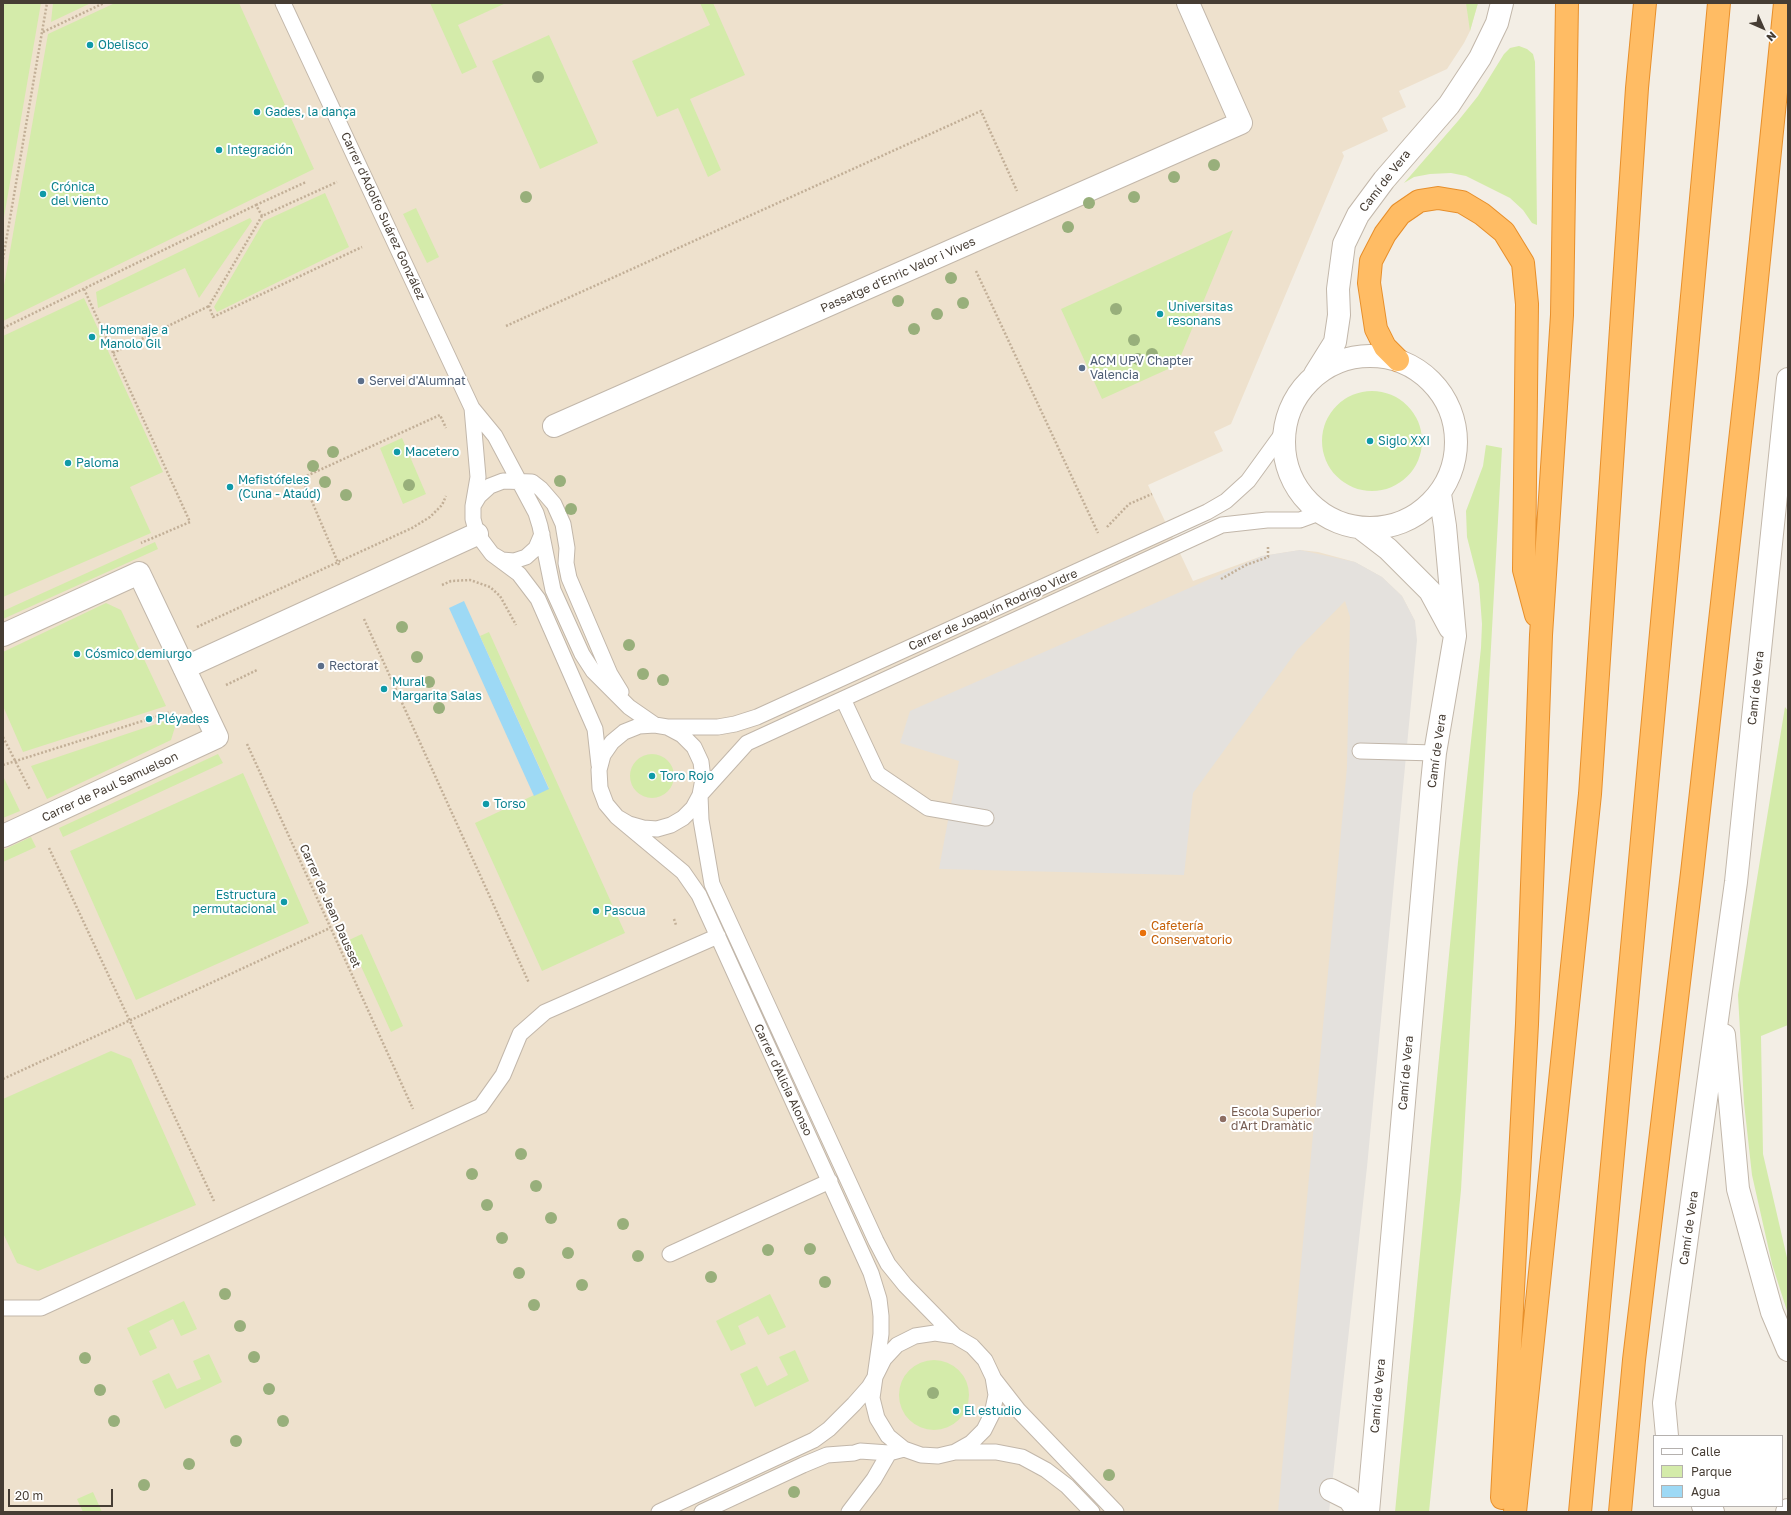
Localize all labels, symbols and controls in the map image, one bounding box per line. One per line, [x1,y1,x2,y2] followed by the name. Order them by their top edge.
[1743,8,1783,48] north arrow
[1764,29,1779,44] text: N
[98,38,148,52] place label: Obelisco
[85,40,95,50] marker: Obelisco
[265,105,356,119] place label: Gades, la dança
[252,107,262,117] marker: Gades, la dança
[338,130,428,302] street label: Carrer d'Adolfo Suárez González
[227,143,293,157] place label: Integración
[214,145,224,155] marker: Integración
[1356,147,1414,215] street label: Camí de Vera
[51,180,108,208] place label: Crónica del viento
[38,189,48,199] marker: Crónica del viento
[818,234,978,316] street label: Passatge d'Enric Valor i Vives
[1168,300,1233,328] place label: Universitas resonans
[1155,309,1165,319] marker: Universitas resonans
[100,323,168,351] place label: Homenaje a Manolo Gil
[87,332,97,342] marker: Homenaje a Manolo Gil
[1090,354,1193,382] place label: ACM UPV Chapter Valencia
[1077,363,1087,373] marker: ACM UPV Chapter Valencia
[369,374,466,388] place label: Servei d'Alumnat
[356,376,366,386] marker: Servei d'Alumnat
[1378,434,1430,448] place label: Siglo XXI
[1365,436,1375,446] marker: Siglo XXI
[405,445,459,459] place label: Macetero
[392,447,402,457] marker: Macetero
[76,456,119,470] place label: Paloma
[63,458,73,468] marker: Paloma
[238,473,321,501] place label: Mefistófeles (Cuna - Ataúd)
[225,482,235,492] marker: Mefistófeles (Cuna - Ataúd)
[906,566,1080,654] street label: Carrer de Joaquín Rodrigo Vidre
[85,647,192,661] place label: Cósmico demiurgo
[72,649,82,659] marker: Cósmico demiurgo
[1745,650,1767,726] street label: Camí de Vera
[329,659,379,673] place label: Rectorat
[316,661,326,671] marker: Rectorat
[392,675,482,703] place label: Mural Margarita Salas
[379,684,389,694] marker: Mural Margarita Salas
[157,712,209,726] place label: Pléyades
[1425,713,1449,789] street label: Camí de Vera
[144,714,154,724] marker: Pléyades
[40,749,180,825] street label: Carrer de Paul Samuelson
[660,769,714,783] place label: Toro Rojo
[647,771,657,781] marker: Toro Rojo
[494,797,526,811] place label: Torso
[481,799,491,809] marker: Torso
[296,842,364,970] street label: Carrer de Jean Dausset
[193,888,276,916] place label: Estructura permutacional
[279,897,289,907] marker: Estructura permutacional
[604,904,645,918] place label: Pascua
[591,906,601,916] marker: Pascua
[1151,919,1232,947] place label: Cafetería Conservatorio
[1138,928,1148,938] marker: Cafetería Conservatorio
[751,1022,815,1138] street label: Carrer d'Alicia Alonso
[1396,1035,1416,1111] street label: Camí de Vera
[1231,1105,1321,1133] place label: Escola Superior d'Art Dramàtic
[1218,1114,1228,1124] marker: Escola Superior d'Art Dramàtic
[1677,1190,1701,1266] street label: Camí de Vera
[1368,1358,1388,1434] street label: Camí de Vera
[964,1404,1021,1418] place label: El estudio
[951,1406,961,1416] marker: El estudio
[1653,1435,1783,1507] legend
[1691,1444,1720,1459] text: Calle
[1691,1464,1732,1479] text: Parque
[10,1481,115,1507] scale bar
[1691,1484,1720,1499] text: Agua
[15,1488,43,1503] text: 20 m

